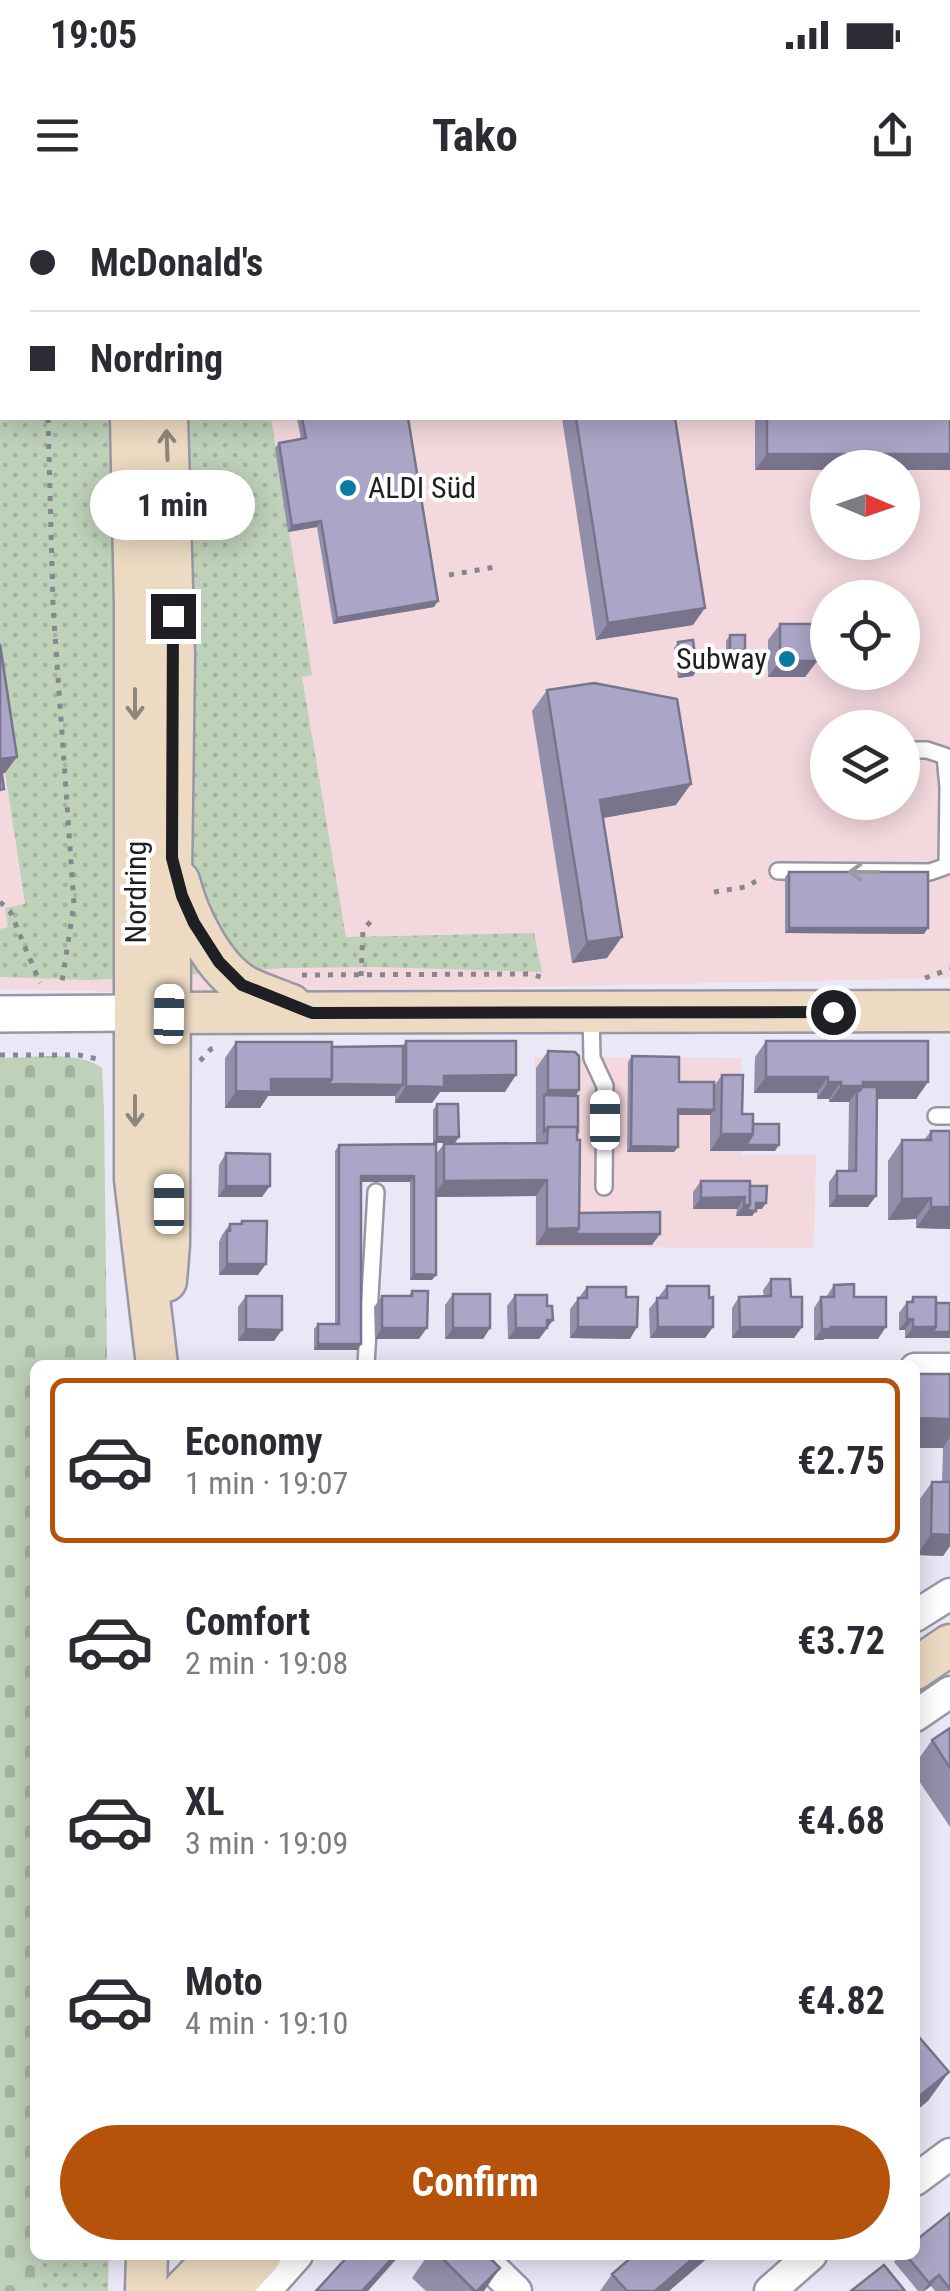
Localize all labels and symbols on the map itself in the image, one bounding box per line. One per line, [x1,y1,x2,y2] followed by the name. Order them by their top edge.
[158,430,177,462] one-way arrow
[810,450,920,560] north arrow
[368,470,476,505] place label: ALDI Süd
[90,471,256,541] callout: 1 min
[337,477,359,499] marker: ALDI Süd
[151,594,196,639] route end
[676,641,767,676] place label: Subway
[776,648,798,670] marker: Subway
[126,686,144,719] one-way arrow
[118,841,153,943] street label: Nordring
[849,862,882,882] one-way arrow
[153,984,185,1044] car
[811,990,856,1035] route start
[590,1090,620,1150] car
[126,1094,144,1126] one-way arrow
[154,1174,184,1234] car

